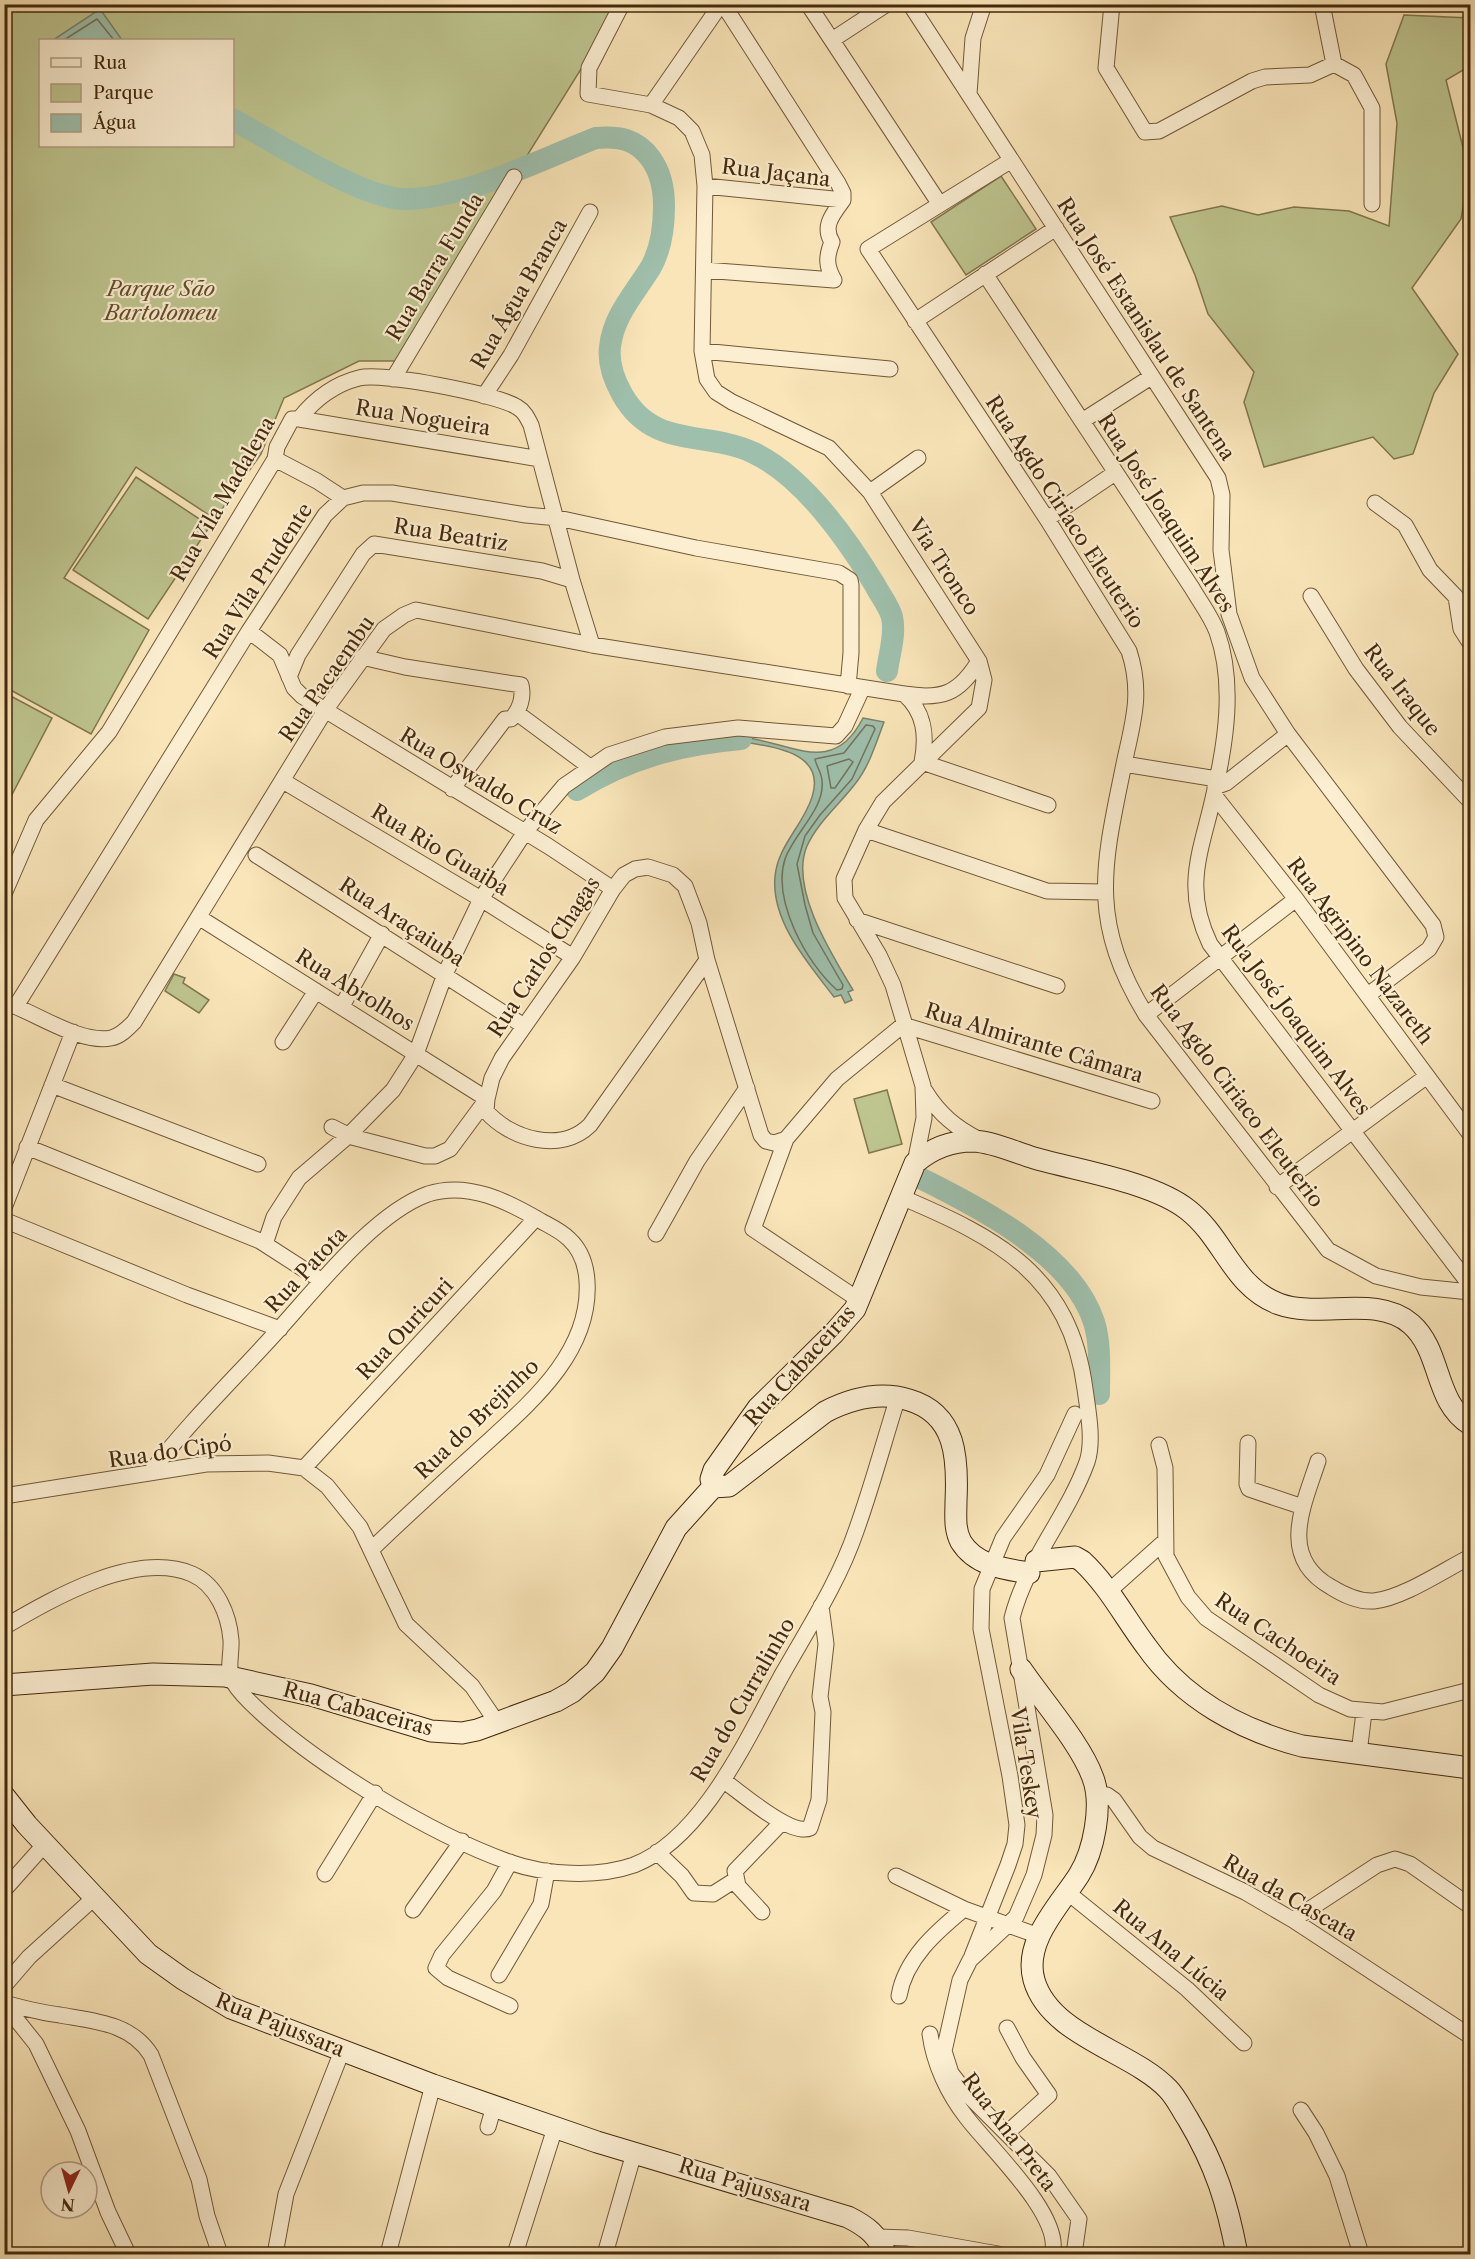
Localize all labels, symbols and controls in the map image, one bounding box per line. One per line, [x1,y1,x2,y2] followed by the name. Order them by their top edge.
[39,39,234,147] legend
[93,52,127,74] text: Rua
[93,82,154,104] text: Parque
[92,111,137,134] text: Água
[720,153,833,192] street label: Rua Jaçana
[381,188,489,345] street label: Rua Barra Funda
[1052,193,1241,465] street label: Rua José Estanislau de Santena
[465,213,572,373] street label: Rua Água Branca
[103,276,218,325] park label: Parque São Bartolomeu
[981,391,1150,633] street label: Rua Agdo Ciriaco Eleuterio
[354,394,493,441] street label: Rua Nogueira
[1093,409,1240,617] street label: Rua José Joaquim Alves
[165,411,280,586] street label: Rua Vila Madalena
[198,498,317,663] street label: Rua Vila Prudente
[392,513,510,556] street label: Rua Beatriz
[903,513,985,620] street label: Via Tronco
[274,611,379,747] street label: Rua Pacaembu
[1359,639,1446,741] street label: Rua Iraque
[395,722,567,839] street label: Rua Oswaldo Cruz
[367,799,514,901] street label: Rua Rio Guaiba
[1282,852,1439,1049] street label: Rua Agripino Nazareth
[335,872,470,972] street label: Rua Araçaiuba
[482,872,605,1042] street label: Rua Carlos Chagas
[1217,920,1376,1120] street label: Rua José Joaquim Alves
[291,943,419,1036] street label: Rua Abrolhos
[1145,979,1329,1212] street label: Rua Agdo Ciriaco Eleuterio
[922,997,1147,1088] street label: Rua Almirante Câmara
[260,1221,352,1318] street label: Rua Patota
[351,1273,458,1385] street label: Rua Ouricuri
[739,1300,860,1431] street label: Rua Cabaceiras
[410,1353,544,1484] street label: Rua do Brejinho
[107,1430,233,1473] street label: Rua do Cipó
[1210,1587,1347,1691] street label: Rua Cachoeira
[685,1613,800,1786] street label: Rua do Curralinho
[281,1677,436,1741] street label: Rua Cabaceiras
[1005,1704,1048,1821] street label: Vila Teskey
[1219,1849,1363,1947] street label: Rua da Cascata
[1108,1894,1235,2006] street label: Rua Ana Lúcia
[212,1987,349,2062] street label: Rua Pajussara
[957,2068,1063,2197] street label: Rua Ana Preta
[676,2152,815,2217] street label: Rua Pajussara
[39,2160,99,2220] north arrow
[60,2194,75,2216] text: N

